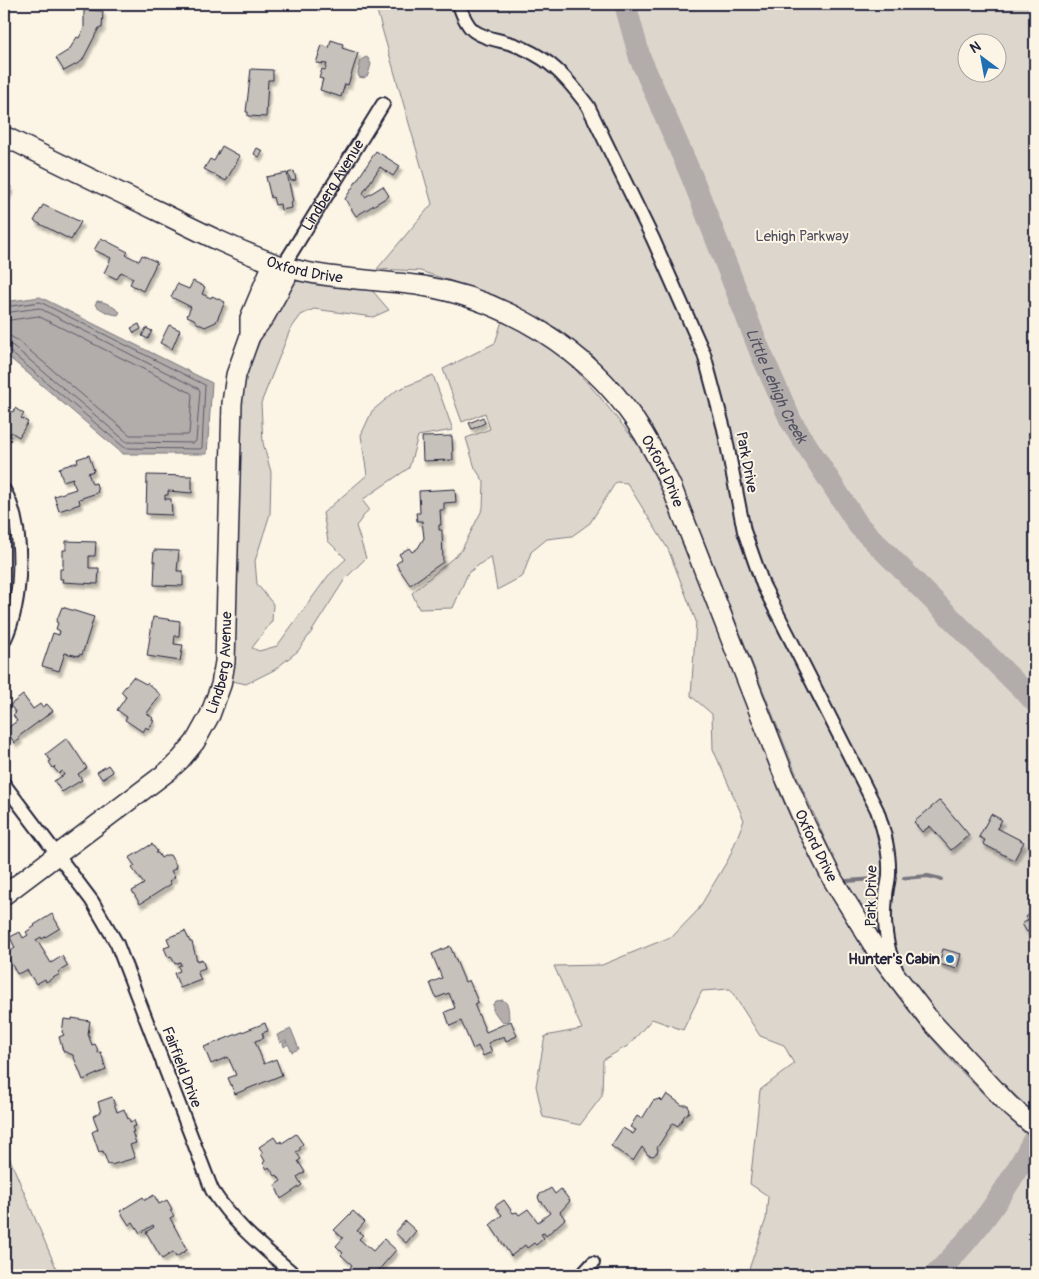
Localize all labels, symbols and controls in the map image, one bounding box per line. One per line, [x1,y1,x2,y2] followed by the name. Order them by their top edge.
[956,32,1006,82] north arrow
[967,38,984,57] text: N
[298,136,369,235] street label: Lindberg Avenue
[755,227,849,246] park label: Lehigh Parkway
[263,252,344,288] street label: Oxford Drive
[741,325,812,448] water label: Little Lehigh Creek
[731,430,762,495] street label: Park Drive
[636,432,688,510] street label: Oxford Drive
[202,611,236,717] street label: Lindberg Avenue
[790,807,842,886] street label: Oxford Drive
[861,864,882,927] street label: Park Drive
[848,950,941,969] place label: Hunter's Cabin
[944,953,956,965] marker: Hunter's Cabin
[157,1024,206,1111] street label: Fairfield Drive

